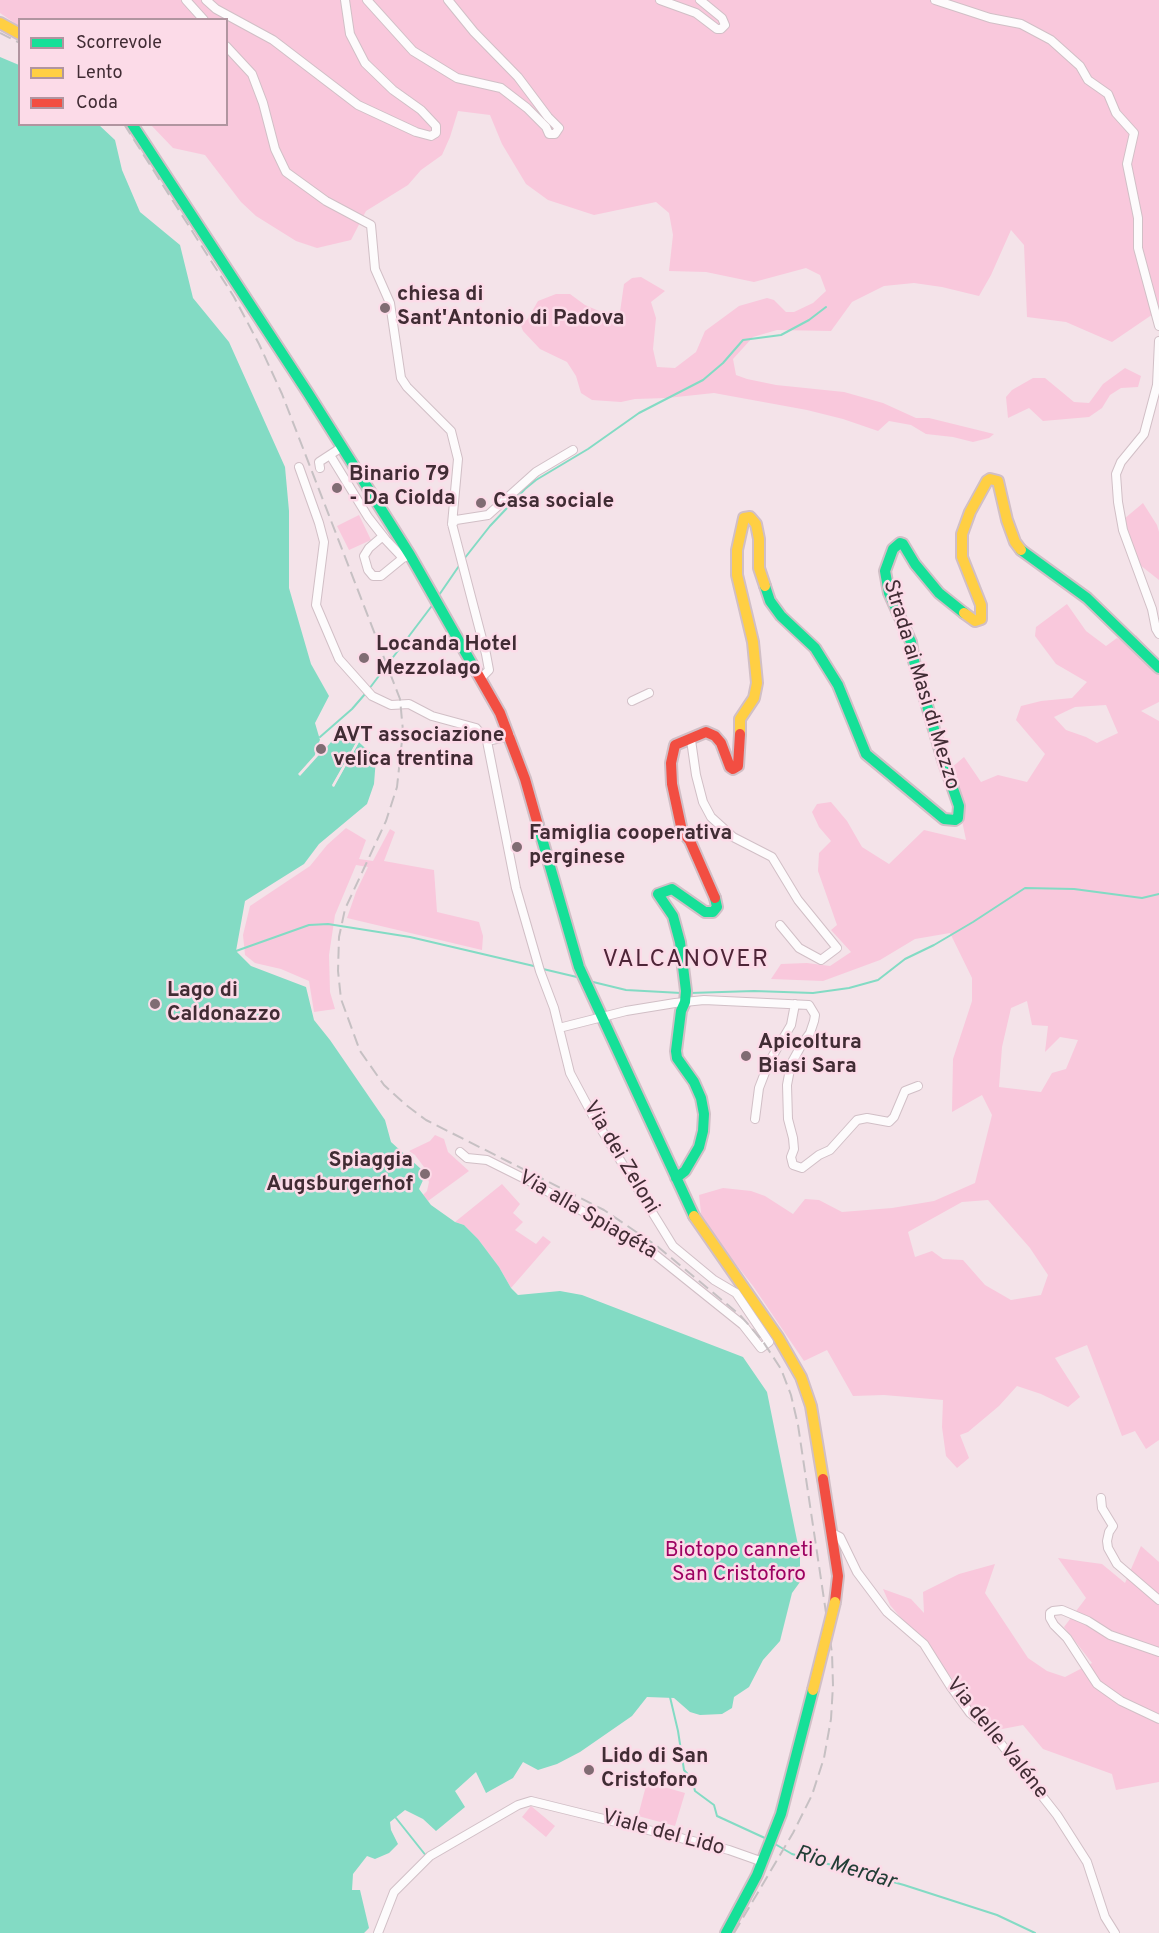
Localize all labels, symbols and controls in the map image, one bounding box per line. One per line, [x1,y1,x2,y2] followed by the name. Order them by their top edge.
[18,18,228,126] legend
[76,32,162,55] text: Scorrevole
[76,62,122,85] text: Lento
[76,92,118,115] text: Coda
[397,283,624,333] place label: chiesa di Sant'Antonio di Padova
[378,301,392,315] marker: chiesa di Sant'Antonio di Padova
[349,463,456,513] place label: Binario 79 - Da Ciolda
[330,481,344,495] marker: Binario 79 - Da Ciolda
[493,490,614,516] place label: Casa sociale
[474,496,488,510] marker: Casa sociale
[876,577,964,793] street label: Strada ai Masi di Mezzo
[376,633,517,683] place label: Locanda Hotel Mezzolago
[357,651,371,665] marker: Locanda Hotel Mezzolago
[333,724,505,774] place label: AVT associazione velica trentina
[314,742,328,756] marker: AVT associazione velica trentina
[529,822,732,872] place label: Famiglia cooperativa perginese
[510,840,524,854] marker: Famiglia cooperativa perginese
[603,947,769,975] district label: VALCANOVER
[167,979,281,1029] place label: Lago di Caldonazzo
[148,997,162,1011] marker: Lago di Caldonazzo
[758,1031,862,1081] place label: Apicoltura Biasi Sara
[739,1049,753,1063] marker: Apicoltura Biasi Sara
[576,1097,664,1219] street label: Via dei Zeloni
[266,1149,413,1199] place label: Spiaggia Augsburgerhof
[513,1166,661,1266] street label: Via alla Spiagéta
[418,1167,432,1181] marker: Spiaggia Augsburgerhof
[665,1539,813,1589] park label: Biotopo canneti San Cristoforo
[939,1673,1053,1805] street label: Via delle Valéne
[601,1745,709,1795] place label: Lido di San Cristoforo
[582,1763,596,1777] marker: Lido di San Cristoforo
[599,1806,727,1862] street label: Viale del Lido
[791,1841,899,1897] water label: Rio Merdar

